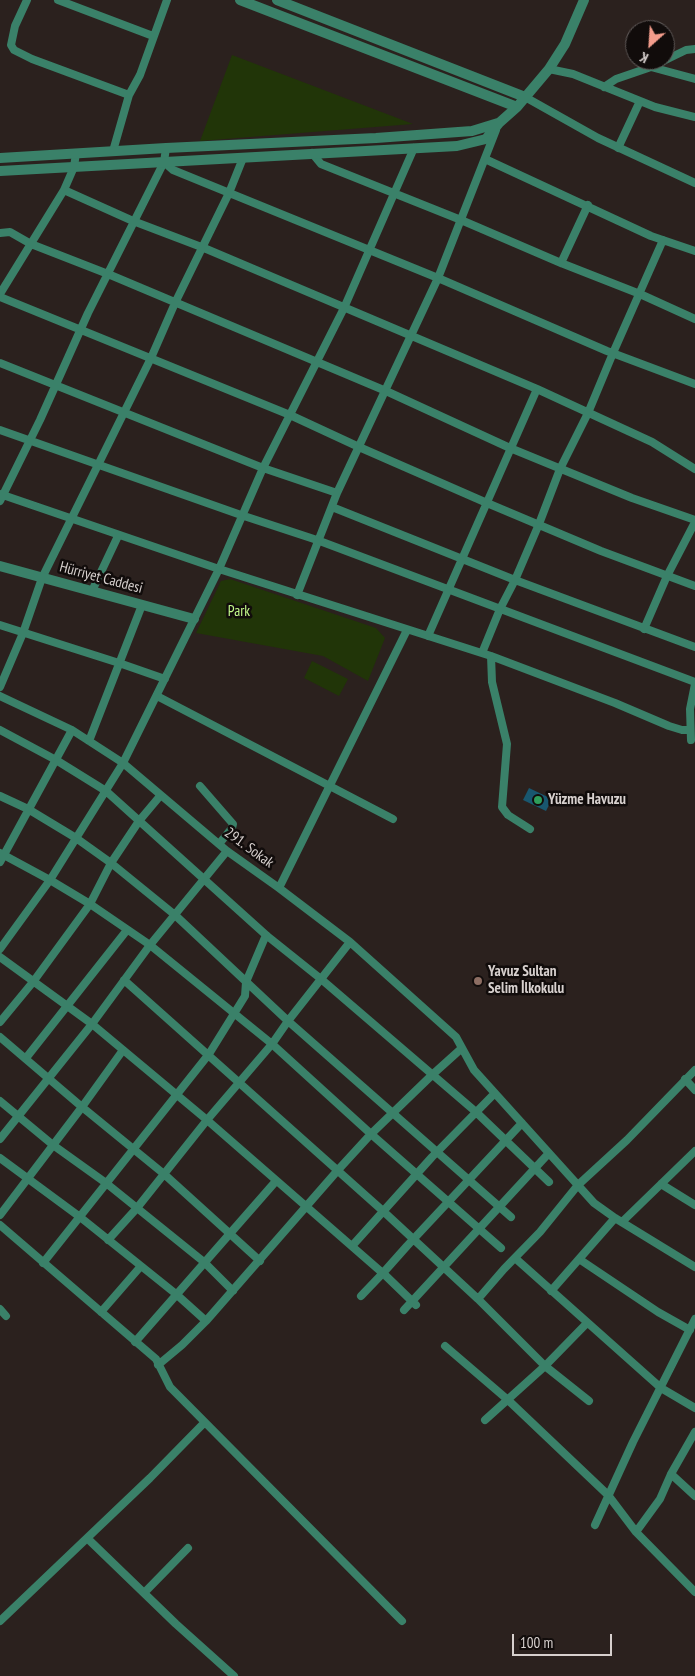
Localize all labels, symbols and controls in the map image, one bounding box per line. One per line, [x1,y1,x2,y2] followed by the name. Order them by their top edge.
[625,20,675,70] north arrow
[637,48,651,67] text: K
[57,558,145,598] street label: Hürriyet Caddesi
[228,603,250,621] park label: Park
[548,791,626,809] place label: Yüzme Havuzu
[532,794,544,806] marker: Yüzme Havuzu
[221,824,277,872] street label: 291. Sokak
[488,963,564,998] place label: Yavuz Sultan Selim İlkokulu
[472,975,484,987] marker: Yavuz Sultan Selim İlkokulu
[515,1624,615,1656] scale bar
[520,1633,553,1652] text: 100 m

